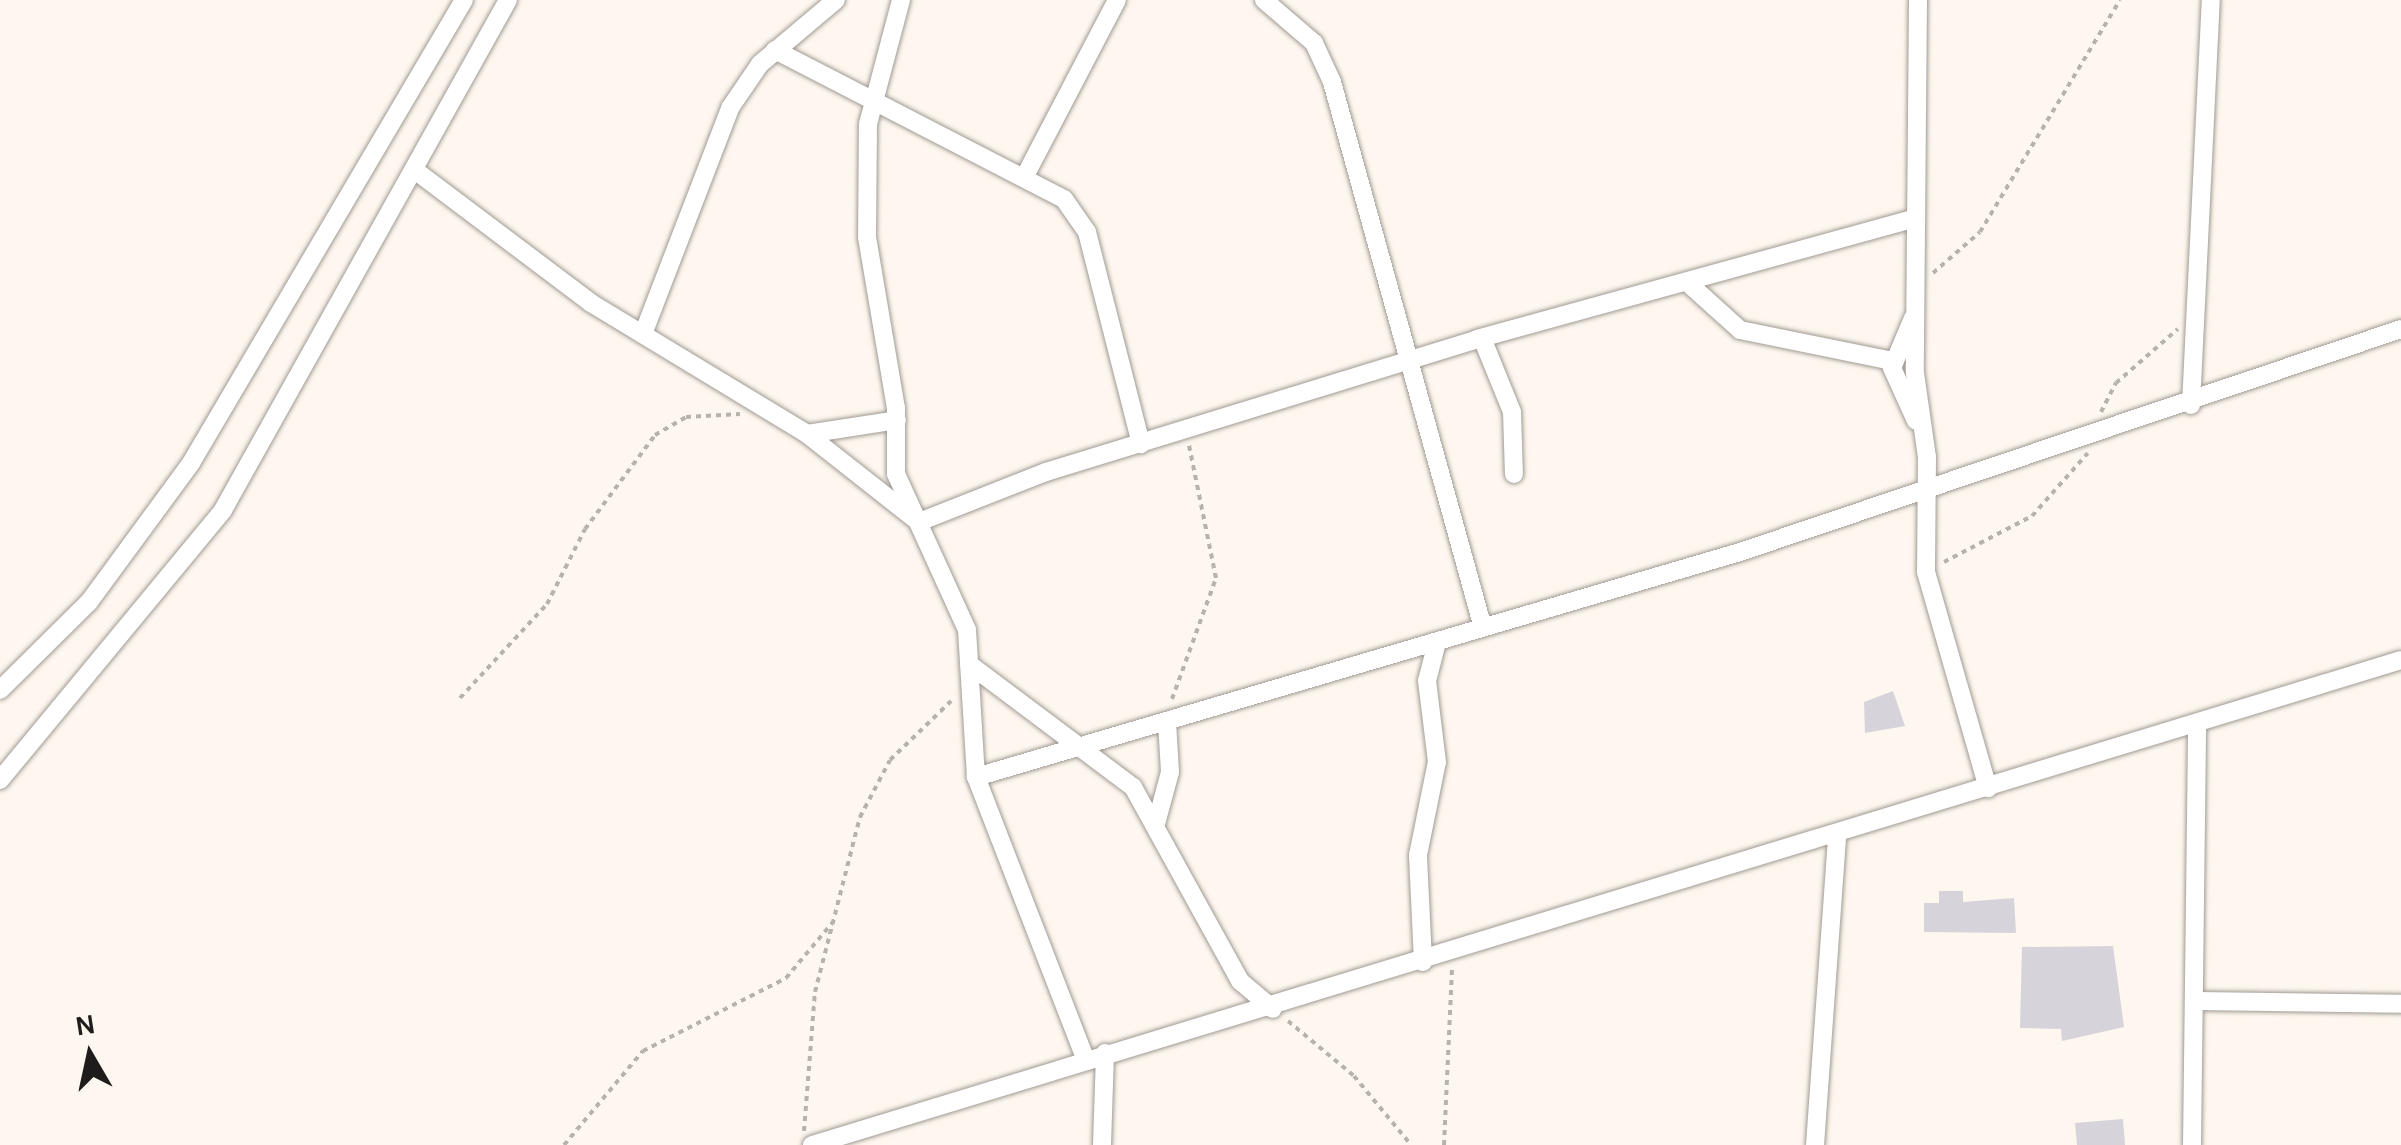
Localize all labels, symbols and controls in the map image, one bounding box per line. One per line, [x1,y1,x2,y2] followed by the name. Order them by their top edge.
[40,1005,140,1105] north arrow
[73,1007,98,1043] text: N

